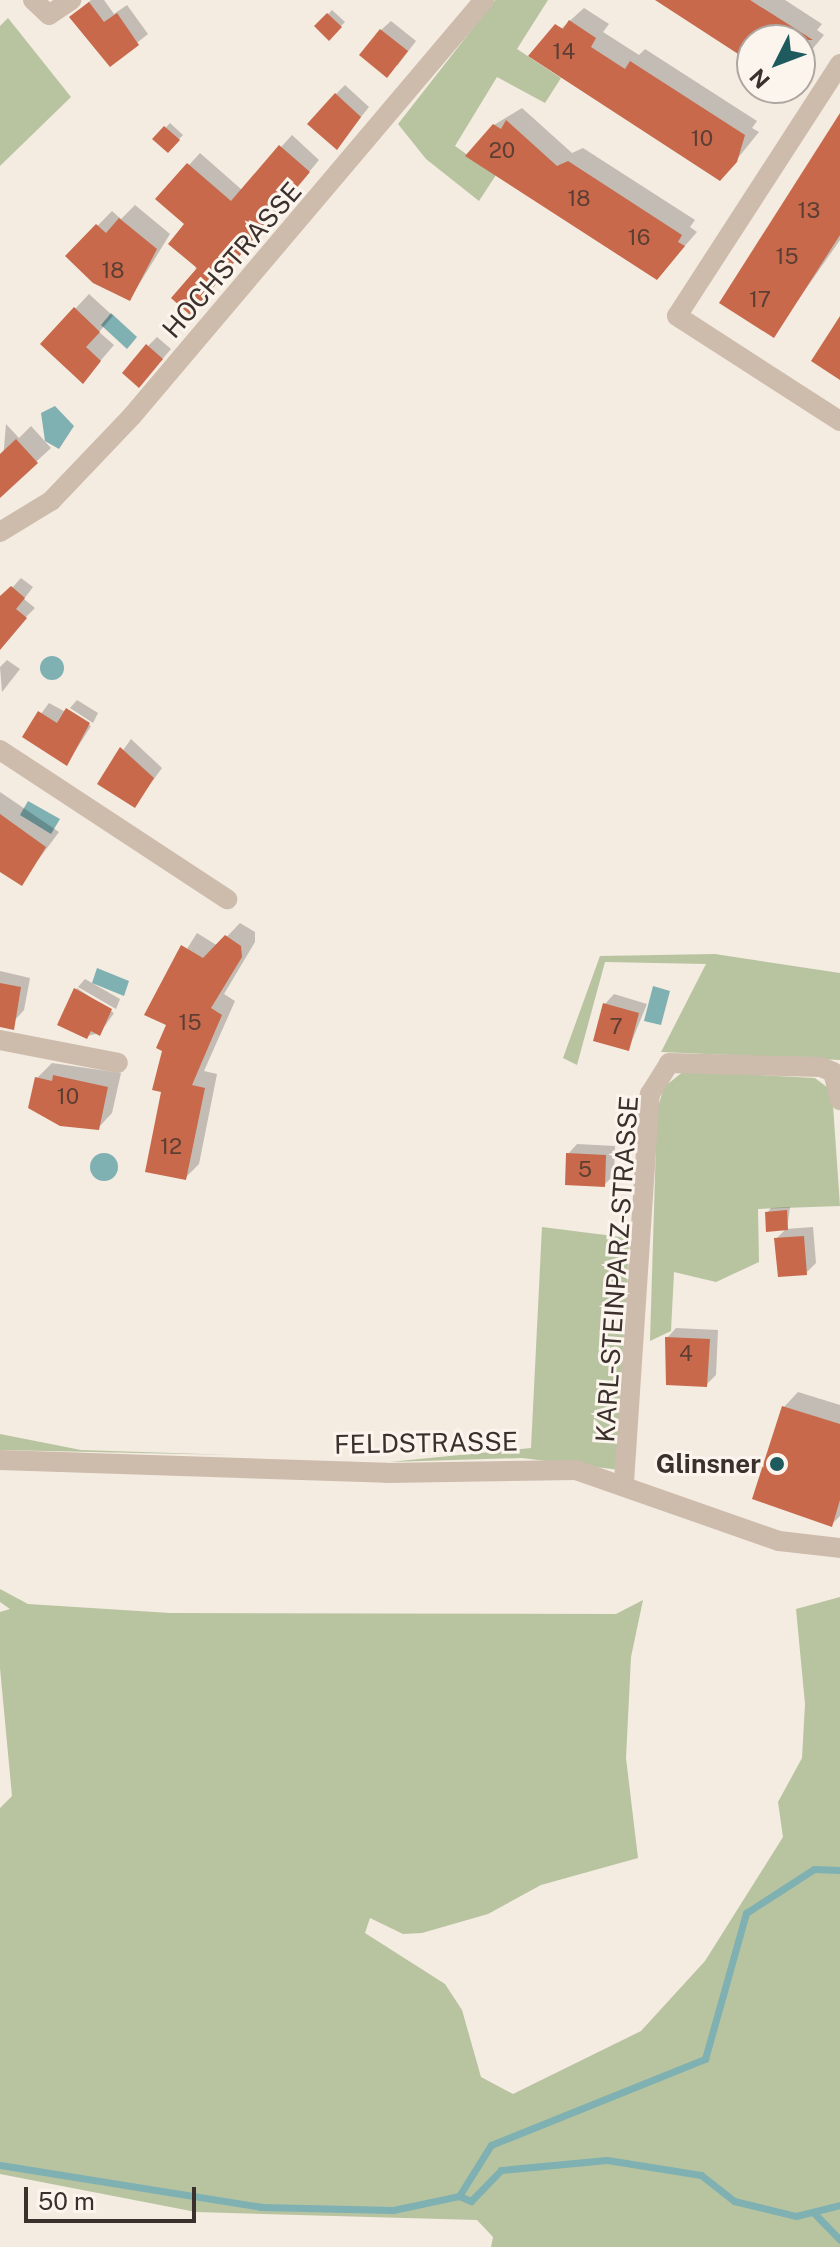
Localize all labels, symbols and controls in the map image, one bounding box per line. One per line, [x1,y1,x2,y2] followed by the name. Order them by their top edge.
[736,24,816,104] north arrow
[553,39,575,65] house number: 14
[744,64,775,94] text: N
[691,126,713,152] house number: 10
[489,138,515,164] house number: 20
[156,176,308,344] street label: HOCHSTRASSE
[567,186,591,212] house number: 18
[798,198,820,224] house number: 13
[628,225,650,251] house number: 16
[775,244,799,270] house number: 15
[101,258,125,284] house number: 18
[749,287,771,313] house number: 17
[178,1010,202,1036] house number: 15
[609,1014,623,1040] house number: 7
[57,1084,79,1110] house number: 10
[589,1095,645,1443] street label: KARL-STEINPARZ-STRASSE
[160,1134,182,1160] house number: 12
[578,1157,592,1183] house number: 5
[679,1341,693,1367] house number: 4
[334,1426,518,1460] street label: FELDSTRASSE
[656,1448,761,1480] place label: Glinsner
[768,1455,786,1473] marker: Glinsner
[28,2171,200,2221] scale bar
[38,2187,95,2215] text: 50 m

